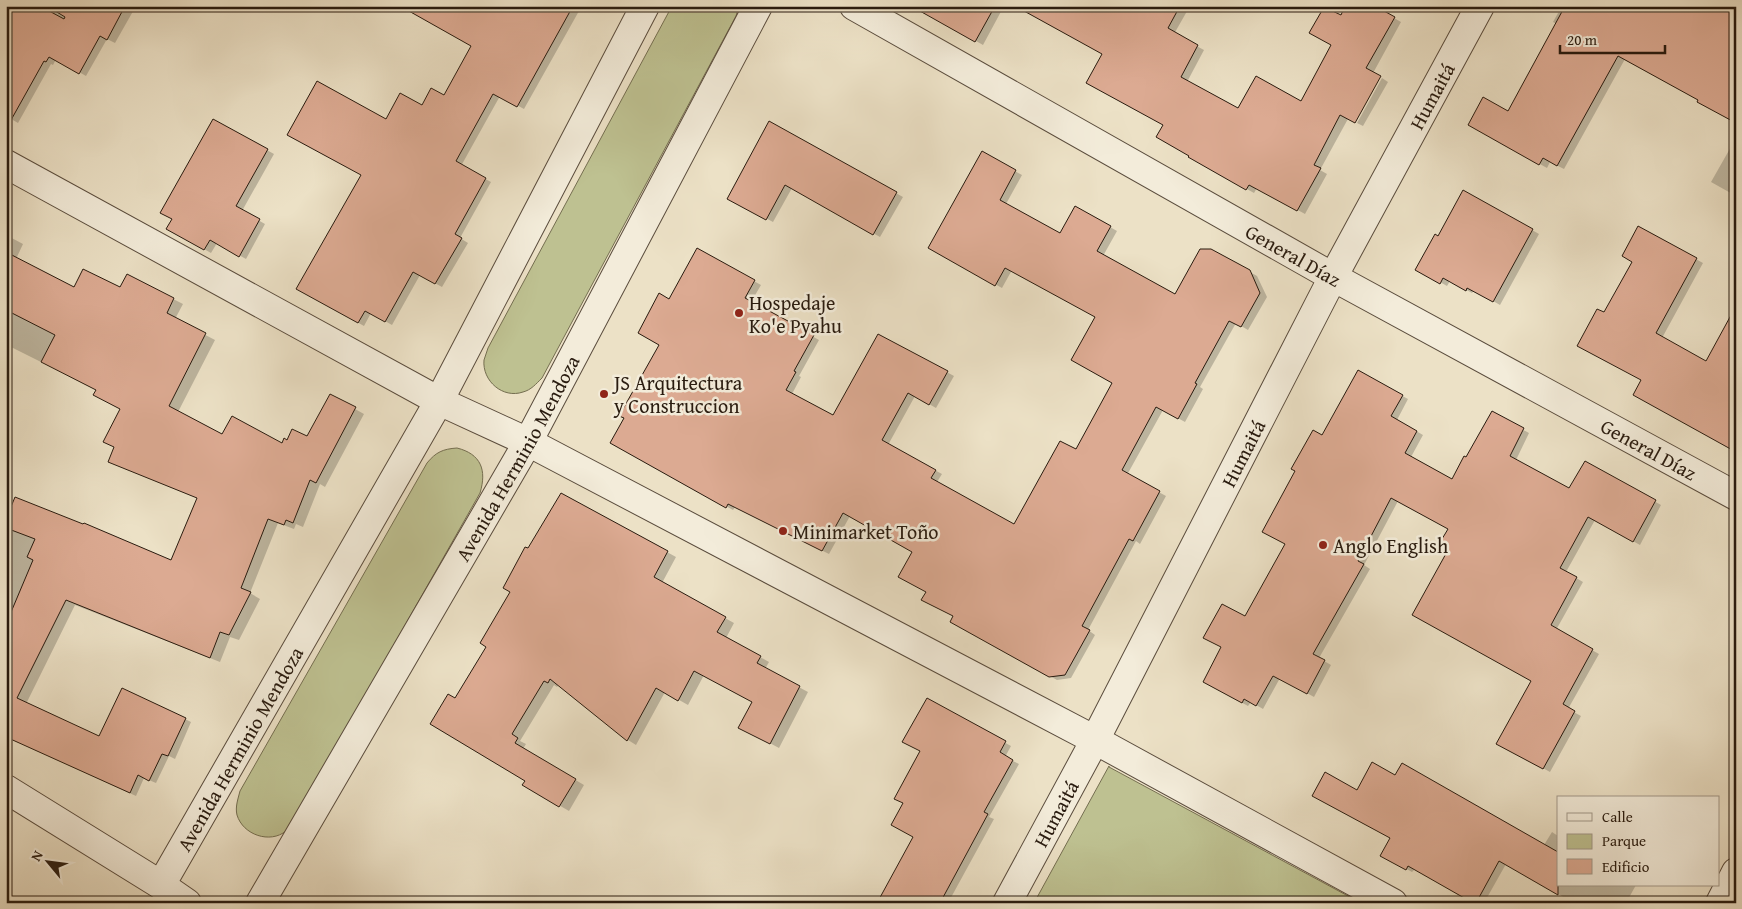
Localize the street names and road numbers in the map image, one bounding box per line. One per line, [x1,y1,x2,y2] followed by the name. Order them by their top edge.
[1401,57,1461,134] street label: Humaitá
[1241,216,1347,293] street label: General Díaz
[448,349,586,566] street label: Avenida Herminio Mendoza
[1596,411,1702,487] street label: General Díaz
[1213,414,1272,492] street label: Humaitá
[169,640,310,856] street label: Avenida Herminio Mendoza
[1026,774,1086,852] street label: Humaitá

